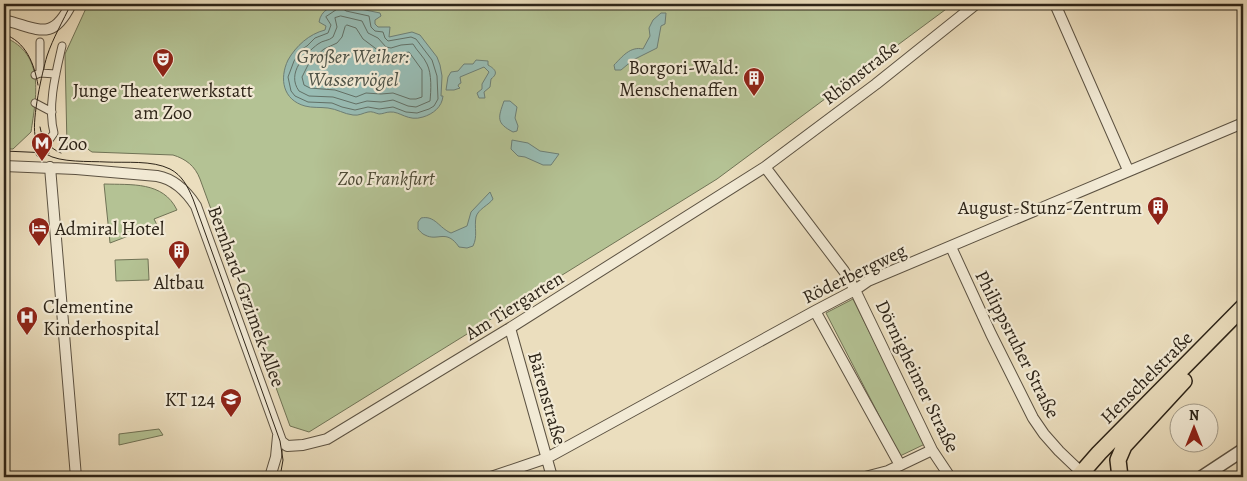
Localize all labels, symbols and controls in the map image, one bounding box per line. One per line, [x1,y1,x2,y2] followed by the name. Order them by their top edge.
[817,35,904,111] street label: Rhönstraße
[297,43,410,93] water label: Großer Weiher: Wasservögel
[151,47,175,78] theatre icon: Junge Theaterwerkstatt am Zoo
[619,55,738,103] place label: Borgori-Wald: Menschenaffen
[742,66,766,97] building icon: Borgori-Wald: Menschenaffen
[73,78,253,126] place label: Junge Theaterwerkstatt am Zoo
[30,131,54,162] metro station icon: Zoo
[58,131,87,157] place label: Zoo
[338,166,436,192] park label: Zoo Frankfurt
[957,195,1142,221] place label: August-Stunz-Zentrum
[1146,195,1170,226] building icon: August-Stunz-Zentrum
[201,202,291,391] street label: Bernhard-Grzimek-Allee
[27,216,51,247] hotel icon: Admiral Hotel
[54,216,165,242] place label: Admiral Hotel
[798,237,911,310] street label: Röderbergweg
[167,239,191,270] building icon: Altbau
[459,265,569,347] street label: Am Tiergarten
[969,266,1066,423] street label: Philippsruher Straße
[153,270,205,296] place label: Altbau
[43,294,159,342] place label: Clementine Kinderhospital
[869,296,965,457] street label: Dörnigheimer Straße
[15,305,39,336] hospital icon: Clementine Kinderhospital
[1095,326,1199,430] street label: Henschelstraße
[521,349,573,448] street label: Bärenstraße
[165,387,215,413] place label: KT 124
[219,387,243,418] school or university icon: KT 124
[1170,404,1220,454] north arrow
[1189,406,1199,425] text: N

